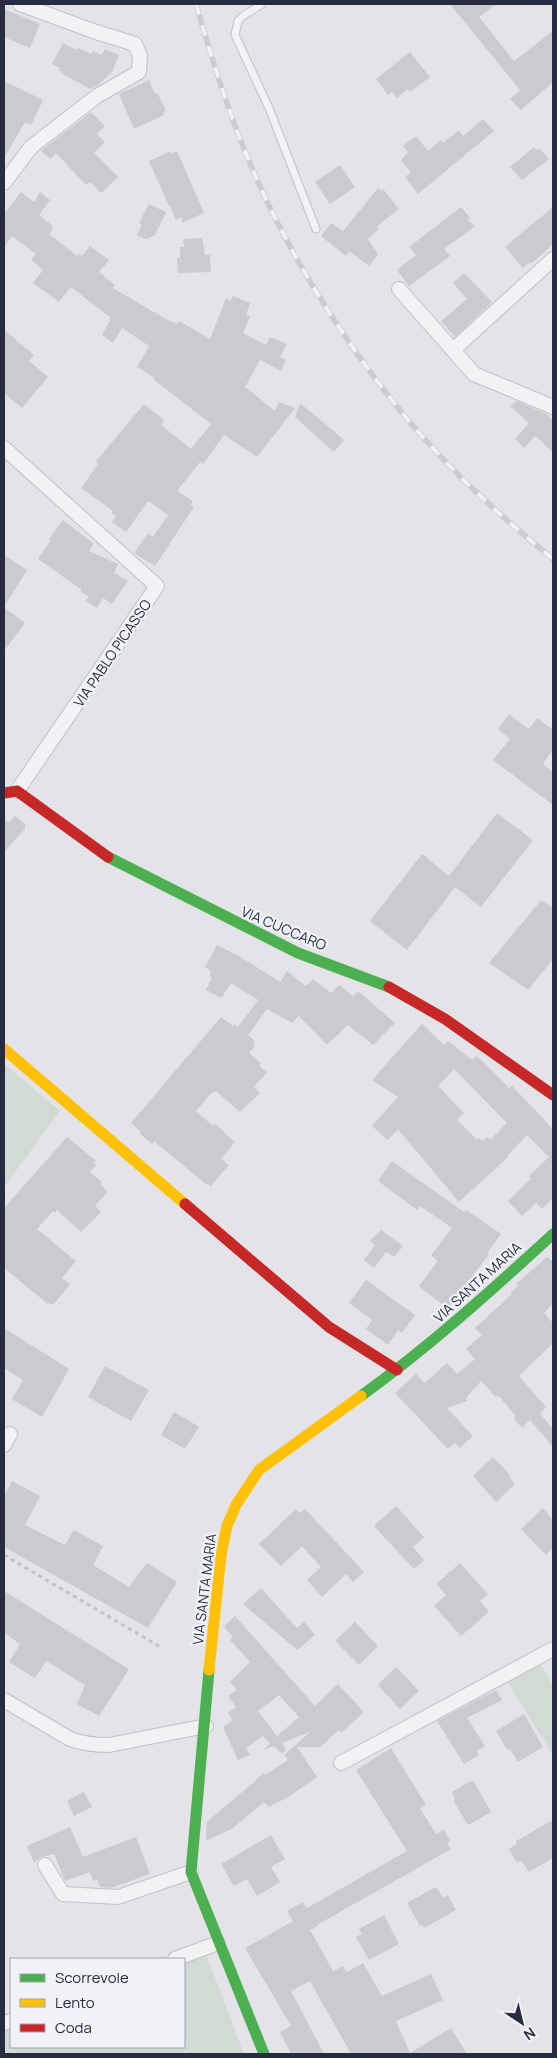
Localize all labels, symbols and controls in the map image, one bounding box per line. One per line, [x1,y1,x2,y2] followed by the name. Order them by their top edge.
[69,595,155,711] street label: VIA PABLO PICASSO
[238,902,330,954] street label: VIA CUCCARO
[429,1237,525,1326] street label: VIA SANTA MARIA
[188,1532,220,1646] street label: VIA SANTA MARIA
[10,1958,185,2048] legend
[55,1967,129,1988] text: Scorrevole
[55,1992,95,2013] text: Lento
[497,1998,547,2048] north arrow
[55,2017,92,2038] text: Coda
[520,2023,539,2045] text: N

